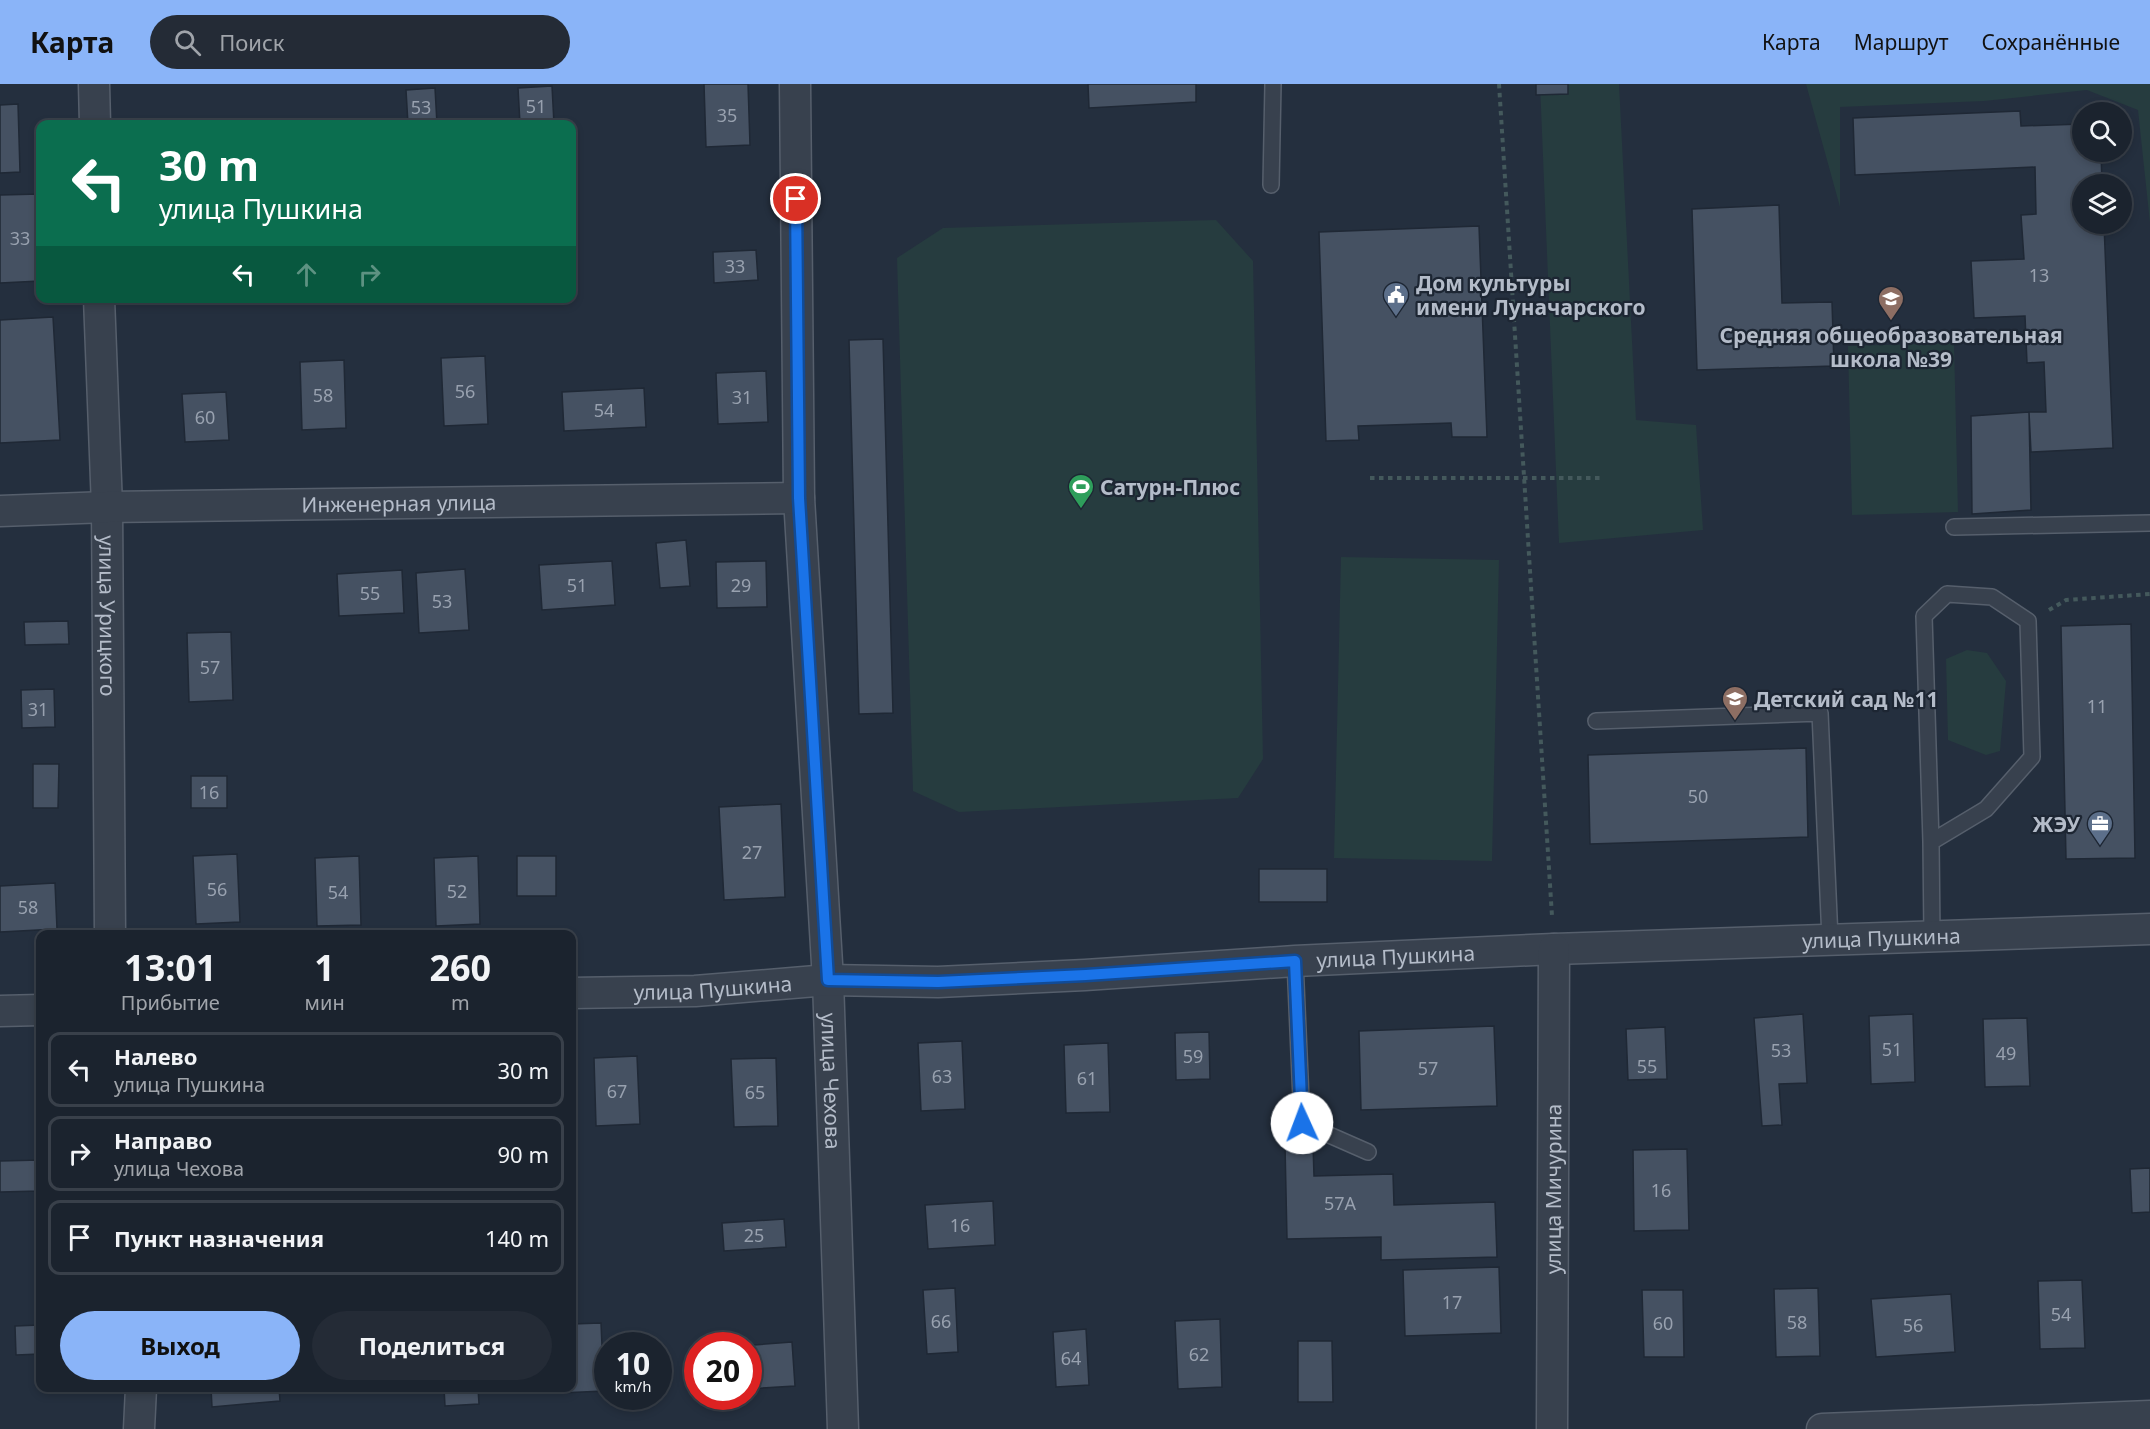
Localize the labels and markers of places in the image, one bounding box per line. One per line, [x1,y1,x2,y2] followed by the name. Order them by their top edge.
[770,173,821,224] pin
[1416,269,1646,321] place label: Дом культуры имени Луначарского
[1381,280,1411,318] public building icon: Дом культуры имени Луначарского
[1876,284,1906,322] school or university icon: Средняя общеобразовательная школа №39
[1719,321,2063,373] place label: Средняя общеобразовательная школа №39
[1066,472,1096,510] sports icon: Сатурн-Плюс
[1100,473,1240,501] place label: Сатурн-Плюс
[1720,684,1750,722] school or university icon: Детский сад №11
[1754,685,1938,713] place label: Детский сад №11
[2085,809,2115,847] office icon: ЖЭУ
[2033,810,2080,838] place label: ЖЭУ

